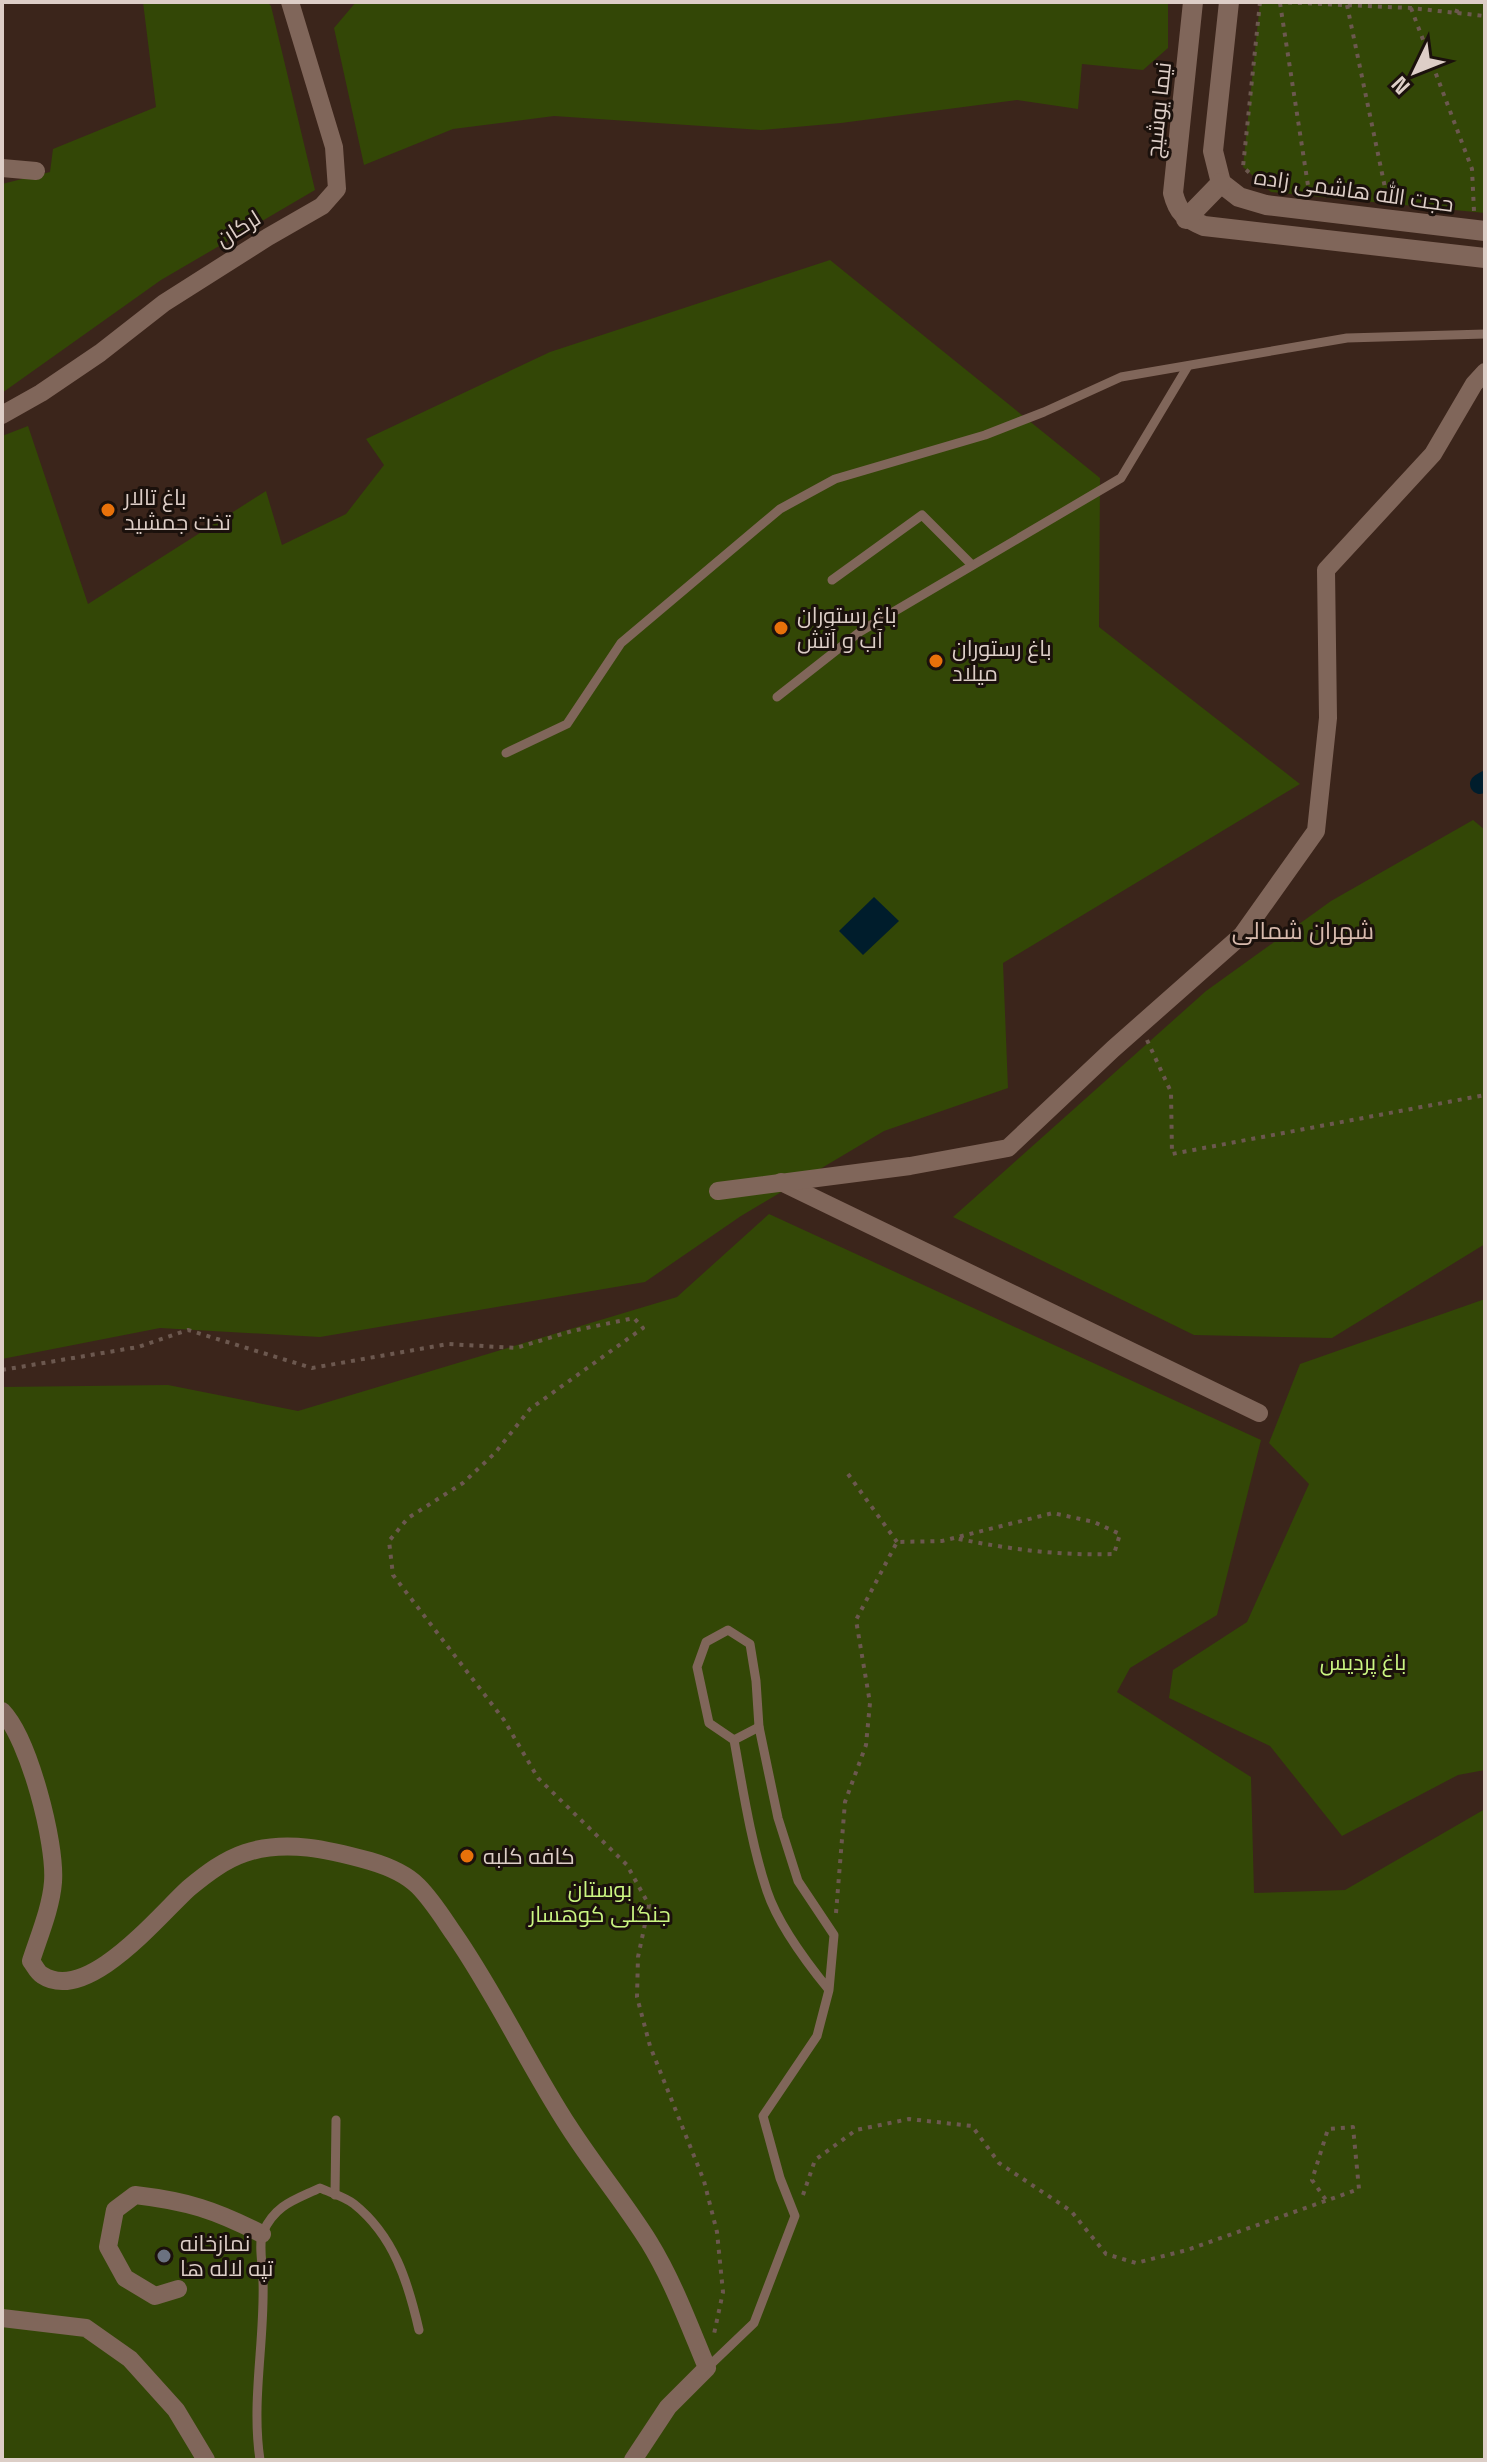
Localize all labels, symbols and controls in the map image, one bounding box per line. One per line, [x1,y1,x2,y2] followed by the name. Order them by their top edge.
[1375,32,1455,112] north arrow
[1139,61,1178,160] street label: نیما یوشیج
[1385,71,1416,101] text: N
[1252,162,1456,218] street label: حجت الله هاشمی زاده
[210,204,266,252] street label: لرکان
[122,483,231,536] place label: باغ تالار تخت جمشید
[99,501,117,519] marker: باغ تالار تخت جمشید
[797,601,897,654] place label: باغ رستوران آب و آتش
[772,619,790,637] marker: باغ رستوران آب و آتش
[952,634,1052,687] place label: باغ رستوران میلاد
[927,652,945,670] marker: باغ رستوران میلاد
[1232,915,1374,946] district label: شهران شمالی
[1320,1648,1406,1677] park label: باغ پردیس
[483,1842,575,1870] place label: کافه کلبه
[458,1847,476,1865] marker: کافه کلبه
[527,1875,671,1928] park label: بوستان جنگلی کوهسار
[180,2229,273,2282] place label: نمازخانه تپه لاله ها
[155,2247,173,2265] marker: نمازخانه تپه لاله ها

